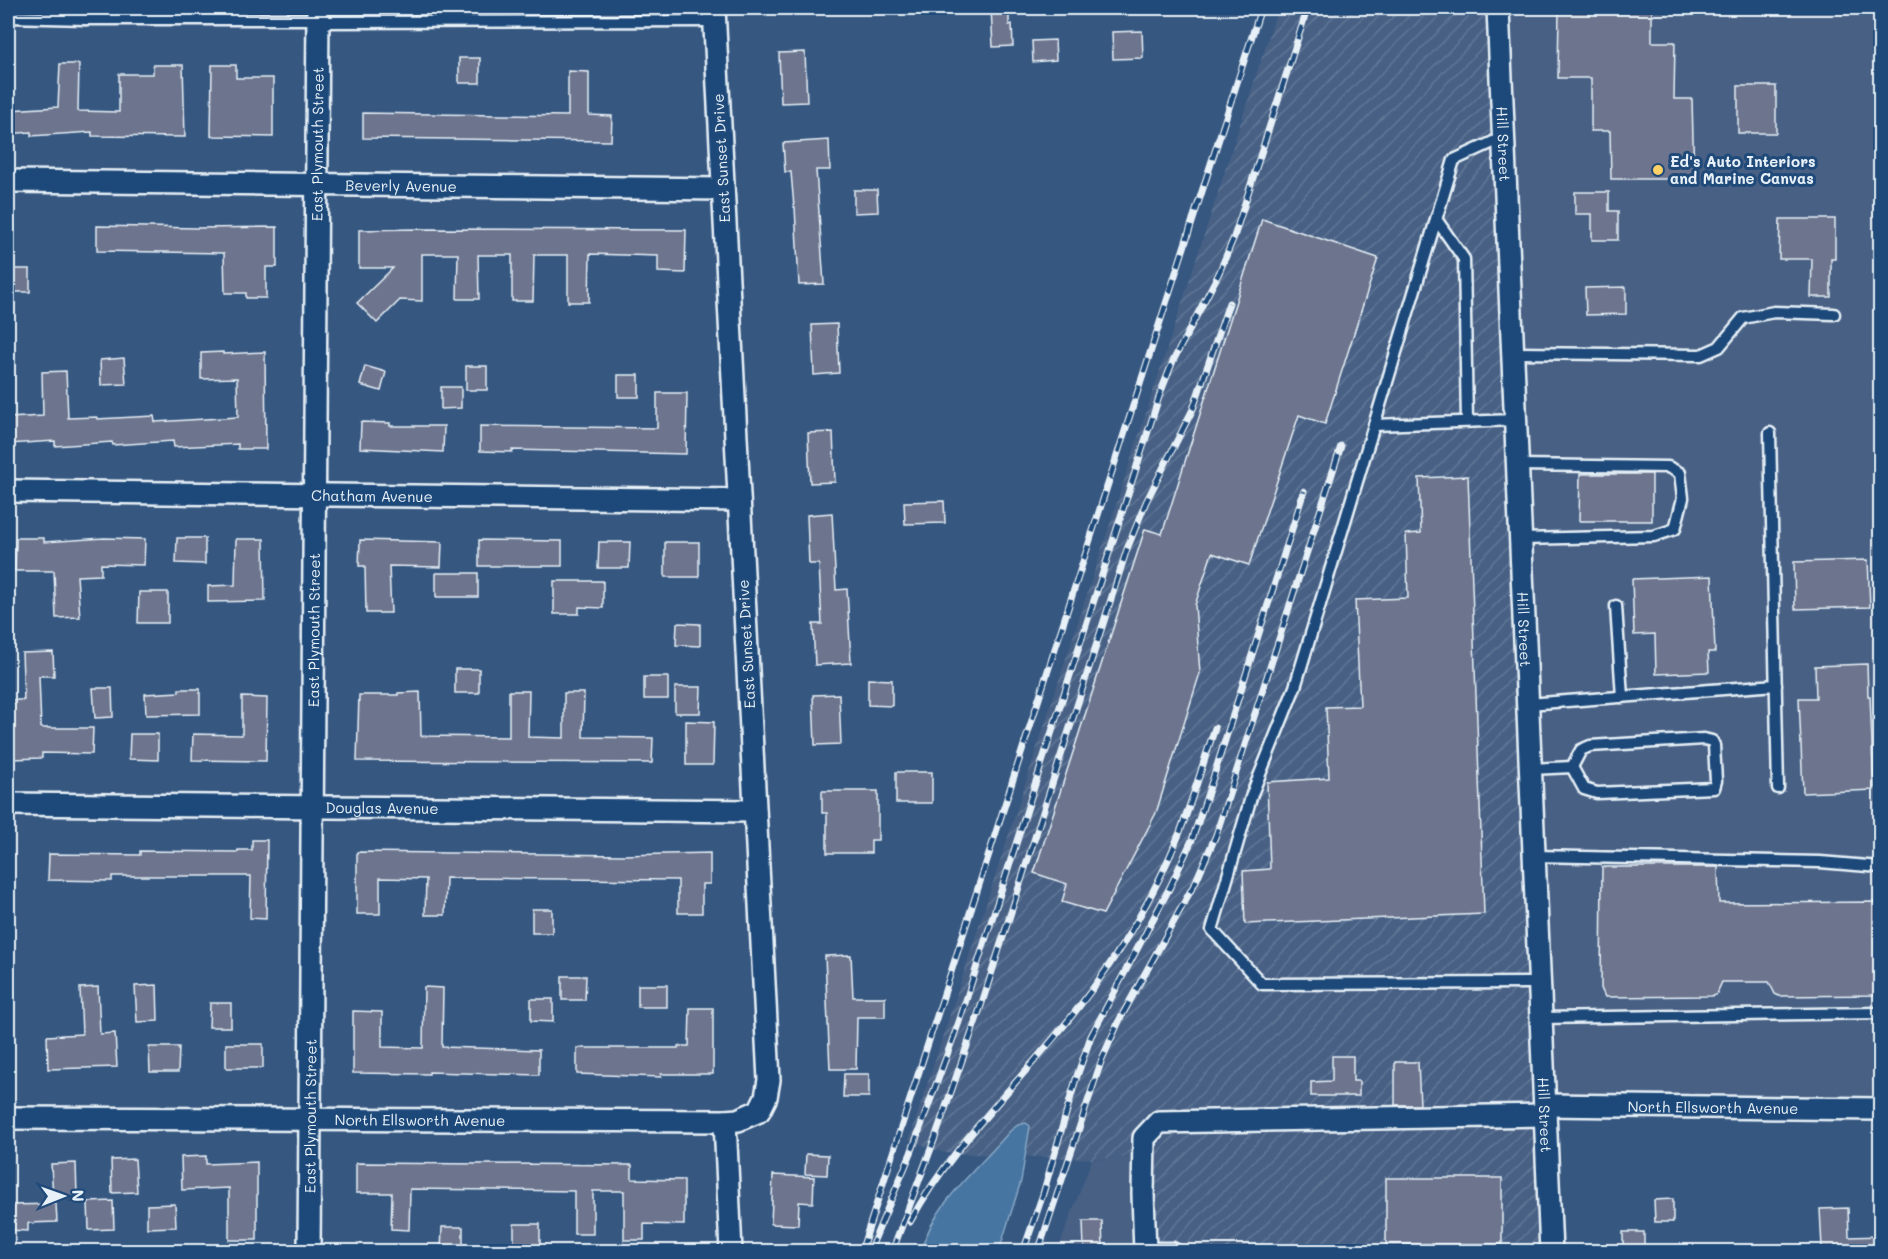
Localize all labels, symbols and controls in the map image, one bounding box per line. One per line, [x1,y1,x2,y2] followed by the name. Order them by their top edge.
[306,67,328,221] street label: East Plymouth Street
[708,93,734,223] street label: East Sunset Drive
[1492,106,1515,182] street label: Hill Street
[1670,151,1816,188] place label: Ed's Auto Interiors and Marine Canvas
[1651,163,1665,177] marker: Ed's Auto Interiors and Marine Canvas
[345,175,457,196] street label: Beverly Avenue
[311,485,433,506] street label: Chatham Avenue
[303,553,324,707] street label: East Plymouth Street
[733,579,759,709] street label: East Sunset Drive
[1513,591,1536,668] street label: Hill Street
[325,797,439,818] street label: Douglas Avenue
[299,1039,321,1193] street label: East Plymouth Street
[1534,1077,1557,1153] street label: Hill Street
[1627,1096,1798,1118] street label: North Ellsworth Avenue
[335,1109,505,1130] street label: North Ellsworth Avenue
[33,1166,93,1226] north arrow
[68,1189,89,1202] text: N

